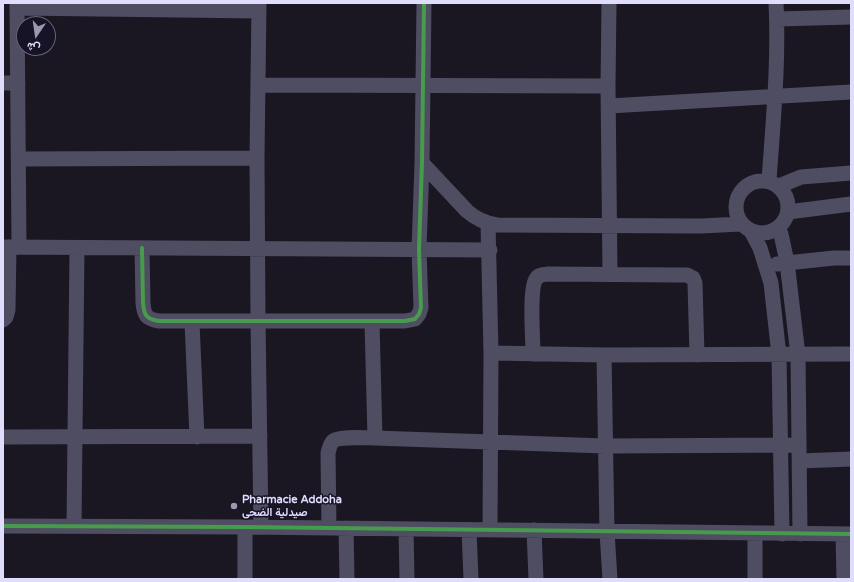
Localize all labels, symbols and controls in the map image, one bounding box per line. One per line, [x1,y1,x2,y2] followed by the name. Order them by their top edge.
[16,16,56,56] north arrow
[26,39,41,55] text: ش
[242,493,342,519] place label: Pharmacie Addoha صيدلية الضحى
[229,501,239,511] marker: Pharmacie Addoha صيدلية الضحى

